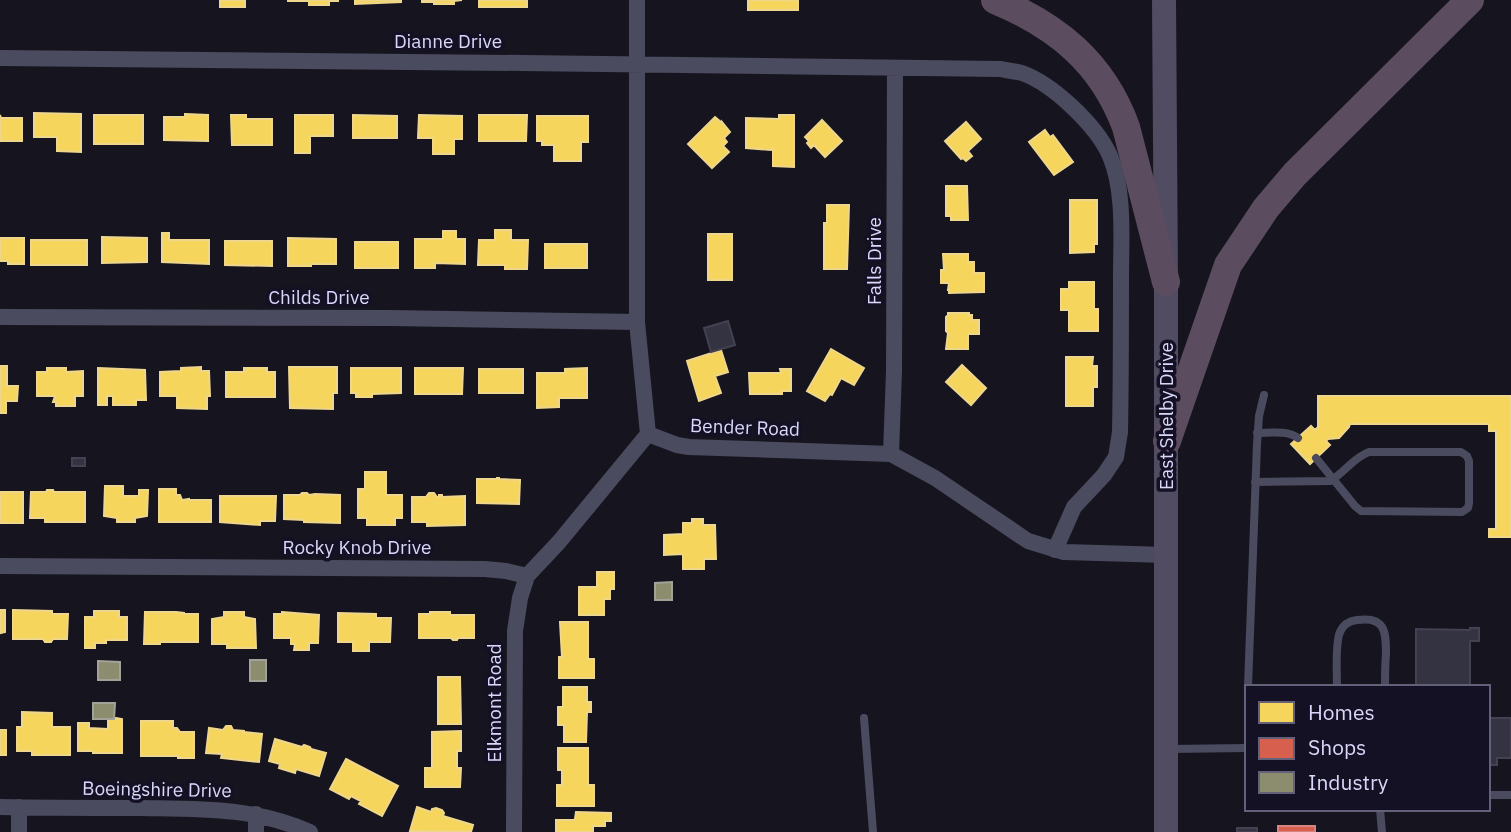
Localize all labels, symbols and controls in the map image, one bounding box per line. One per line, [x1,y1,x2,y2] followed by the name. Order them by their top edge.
[394,29,502,53] street label: Dianne Drive
[862,217,886,305] street label: Falls Drive
[268,285,370,309] street label: Childs Drive
[1154,342,1178,490] street label: East Shelby Drive
[689,413,801,441] street label: Bender Road
[283,535,431,559] street label: Rocky Knob Drive
[482,643,506,763] street label: Elkmont Road
[1245,685,1490,811] legend
[1308,698,1375,726] text: Homes
[1308,733,1366,761] text: Shops
[1308,768,1389,796] text: Industry
[82,776,232,802] street label: Boeingshire Drive

